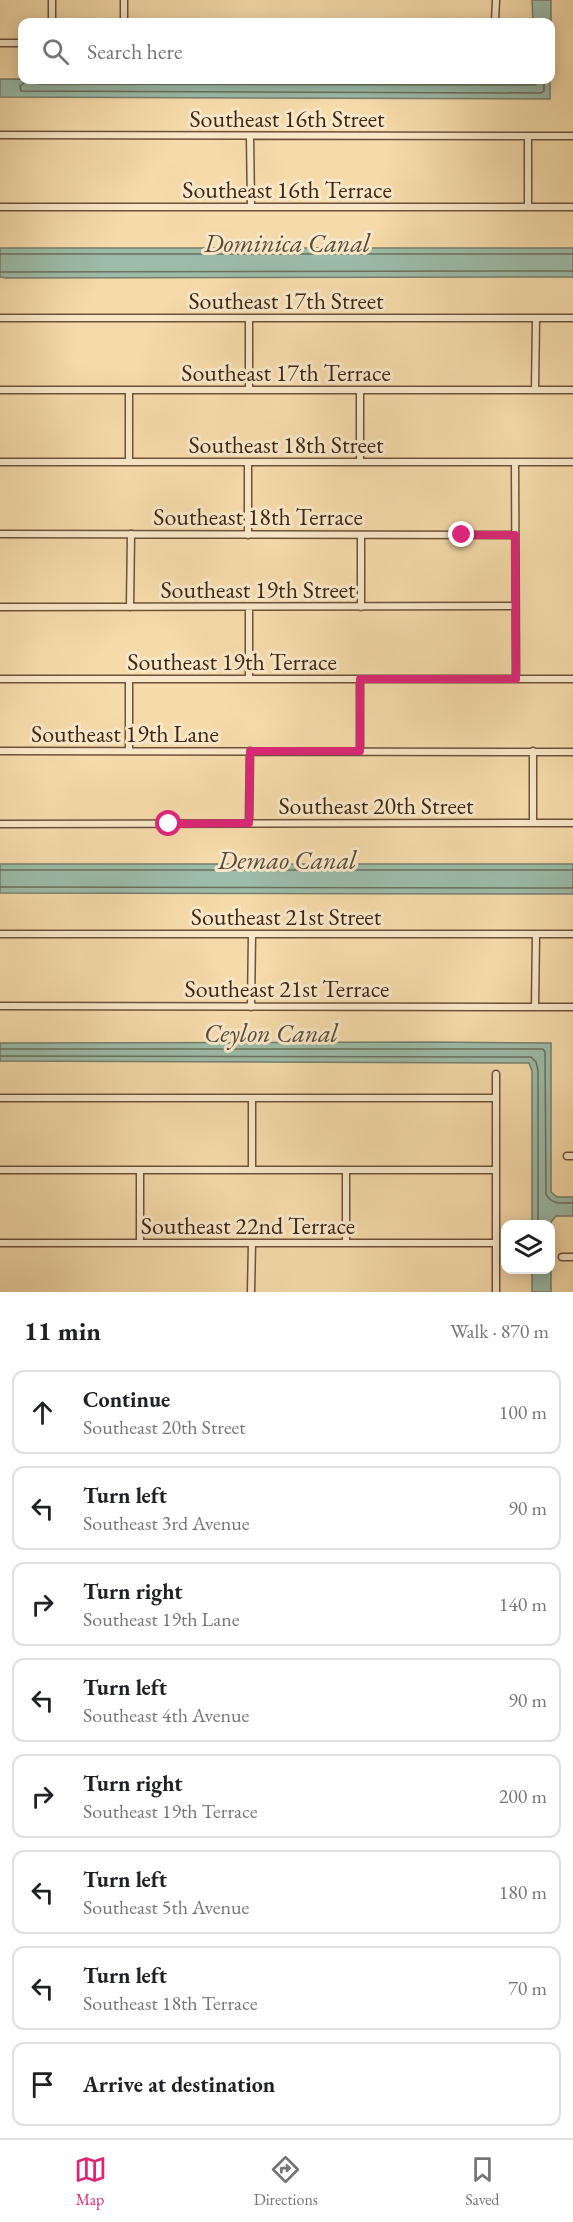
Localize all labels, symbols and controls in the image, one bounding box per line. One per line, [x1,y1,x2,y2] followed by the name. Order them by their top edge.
[18,18,555,84] search box
[39,35,72,68] icon: search
[87,37,182,66] text: Search here
[189,103,385,134] street label: Southeast 16th Street
[182,174,392,205] street label: Southeast 16th Terrace
[203,226,371,260] water label: Dominica Canal
[188,285,384,316] street label: Southeast 17th Street
[181,357,391,388] street label: Southeast 17th Terrace
[188,429,384,460] street label: Southeast 18th Street
[153,501,363,532] street label: Southeast 18th Terrace
[448,521,474,547] route end
[160,574,356,605] street label: Southeast 19th Street
[127,646,337,677] street label: Southeast 19th Terrace
[31,718,219,749] street label: Southeast 19th Lane
[278,790,474,821] street label: Southeast 20th Street
[155,810,181,836] route start
[217,843,357,877] water label: Demao Canal
[191,901,382,932] street label: Southeast 21st Street
[185,973,389,1004] street label: Southeast 21st Terrace
[204,1016,339,1050] water label: Ceylon Canal
[141,1210,355,1241] street label: Southeast 22nd Terrace
[501,1220,555,1274] map controls
[501,1220,555,1274] button: layers
[24,1314,101,1348] text: 11 min
[450,1318,549,1344] text: Walk · 870 m
[83,1385,170,1414] text: Continue
[26,1396,59,1429] icon: ahead
[499,1399,547,1425] text: 100 m
[83,1414,246,1440] text: Southeast 20th Street
[83,1481,167,1510] text: Turn left
[26,1492,59,1525] icon: left
[508,1495,547,1521] text: 90 m
[83,1510,250,1536] text: Southeast 3rd Avenue
[83,1577,182,1606] text: Turn right
[26,1588,59,1621] icon: right
[499,1591,547,1617] text: 140 m
[83,1606,240,1632] text: Southeast 19th Lane
[83,1673,167,1702] text: Turn left
[26,1684,59,1717] icon: left
[508,1687,547,1713] text: 90 m
[83,1702,249,1728] text: Southeast 4th Avenue
[83,1769,182,1798] text: Turn right
[26,1780,59,1813] icon: right
[499,1783,547,1809] text: 200 m
[83,1798,258,1824] text: Southeast 19th Terrace
[83,1865,167,1894] text: Turn left
[26,1876,59,1909] icon: left
[499,1879,547,1905] text: 180 m
[83,1894,249,1920] text: Southeast 5th Avenue
[83,1961,167,1990] text: Turn left
[26,1972,59,2005] icon: left
[508,1975,547,2001] text: 70 m
[83,1990,258,2016] text: Southeast 18th Terrace
[26,2068,59,2101] icon: arrive
[83,2070,275,2099] text: Arrive at destination
[74,2153,107,2210] tab: Map
[254,2153,318,2210] tab: Directions
[465,2153,499,2210] tab: Saved

